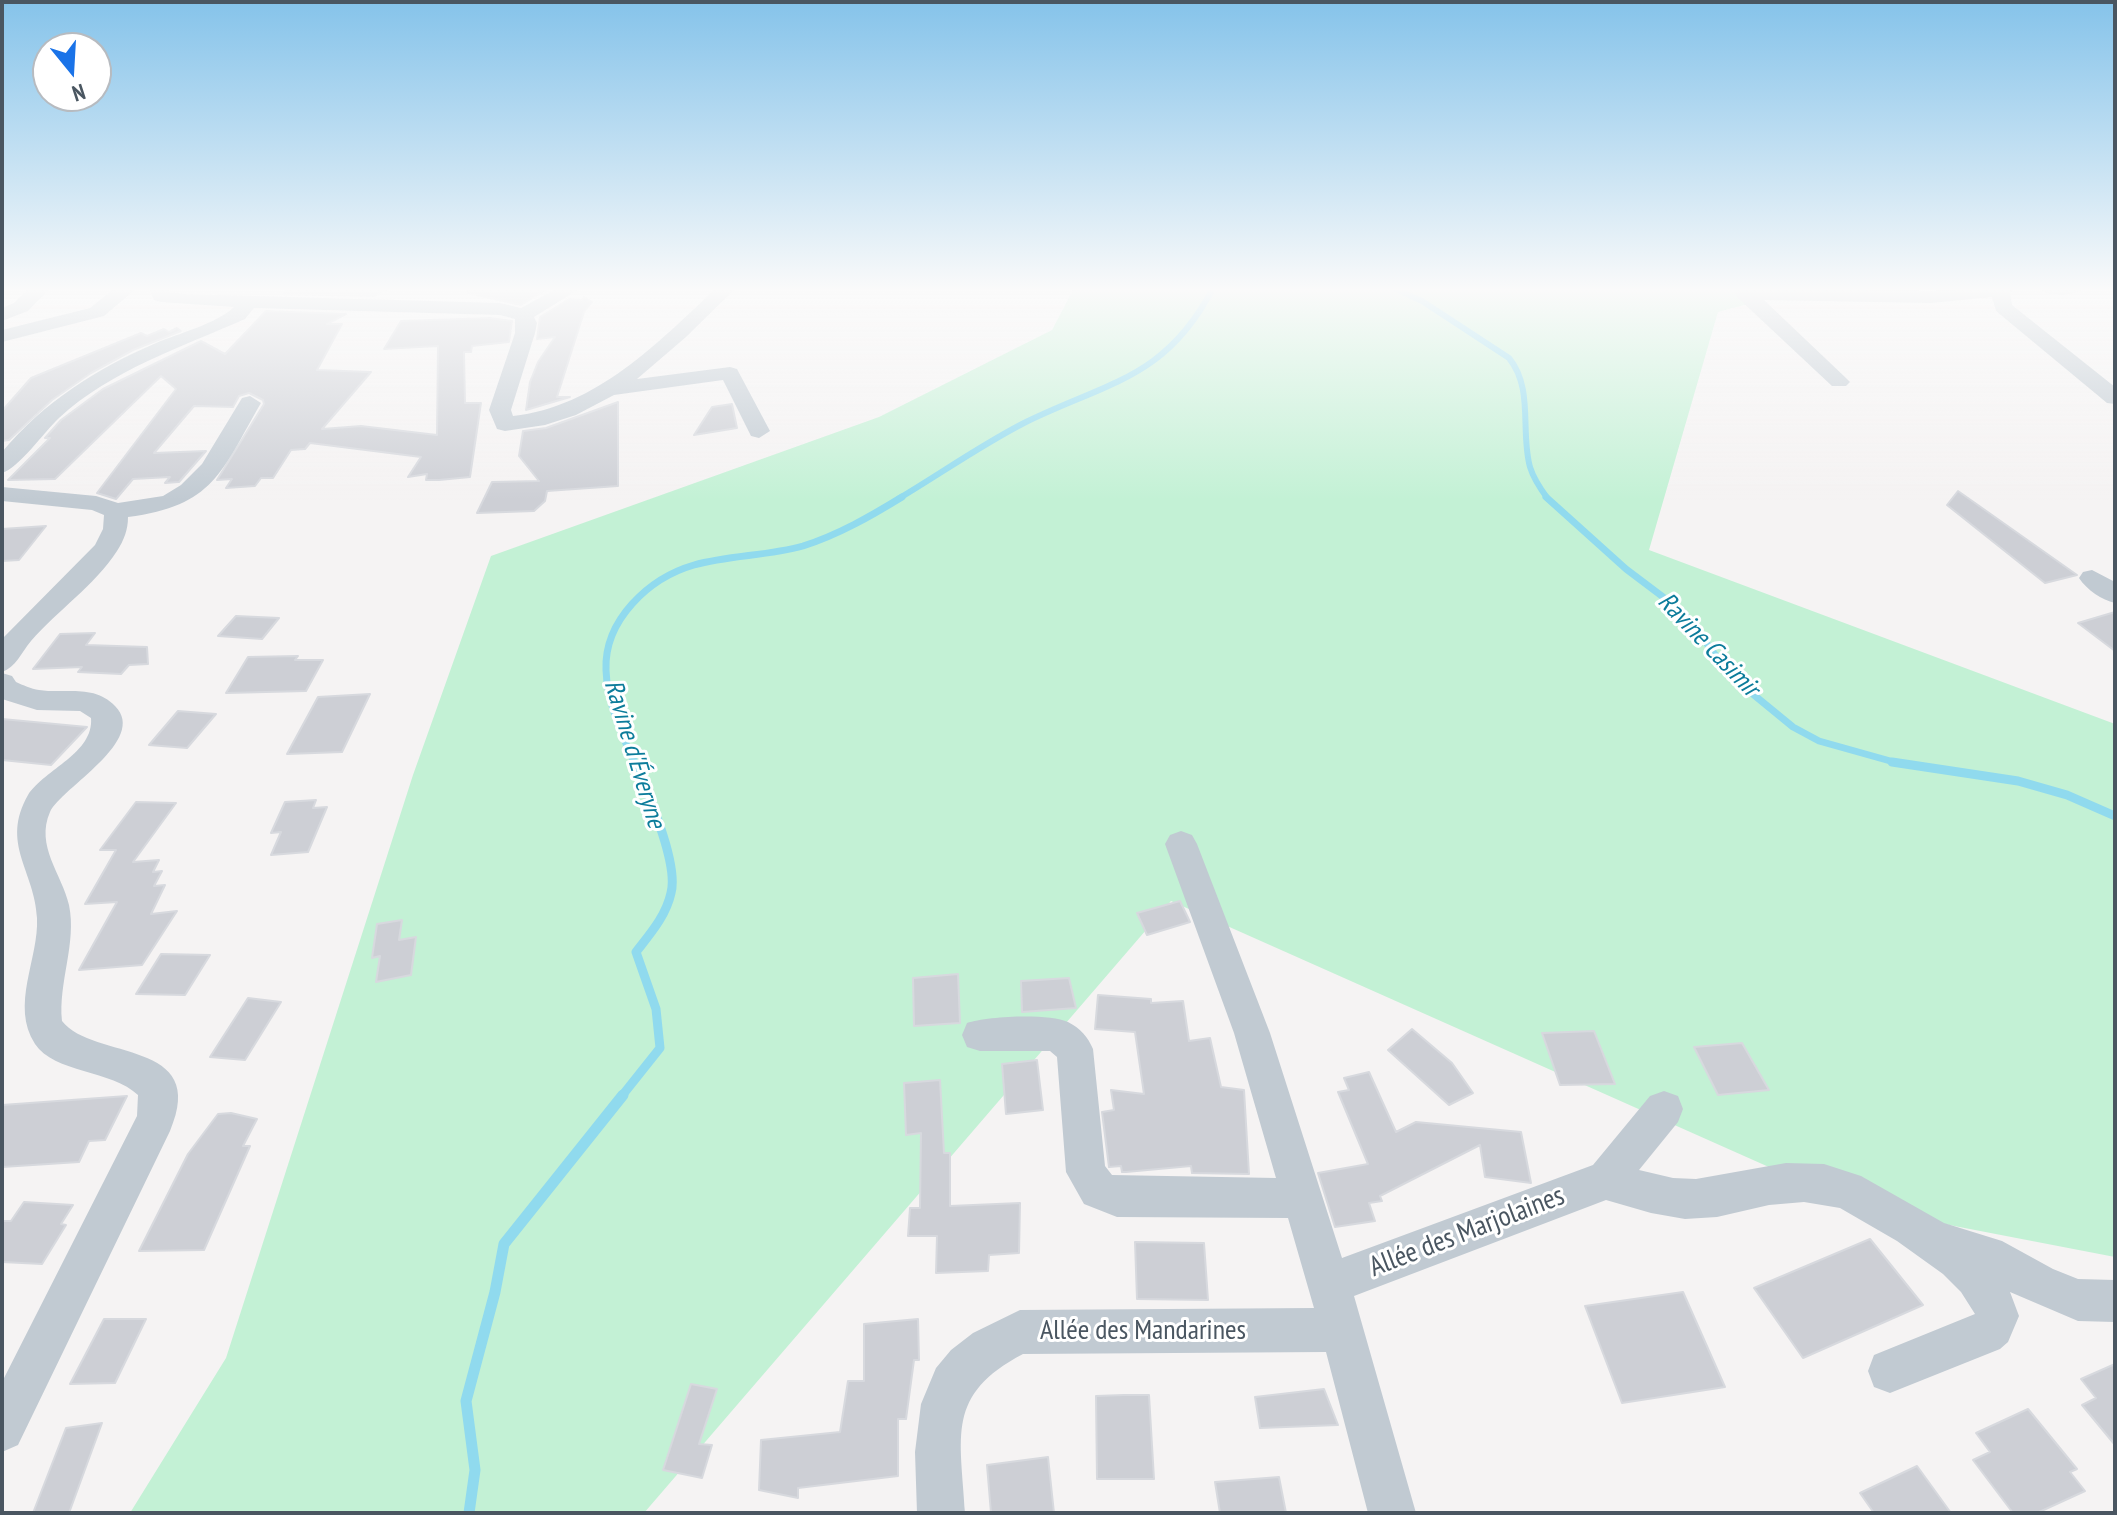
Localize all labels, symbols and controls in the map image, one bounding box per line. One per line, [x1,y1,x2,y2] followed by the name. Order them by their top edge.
[32,32,112,112] north arrow
[69,78,89,108] text: N
[1651,587,1765,703] water label: Ravine Casimir
[597,676,671,832] water label: Ravine d'Éveryne
[1365,1179,1569,1285] street label: Allée des Marjolaines
[1040,1314,1246,1348] street label: Allée des Mandarines

